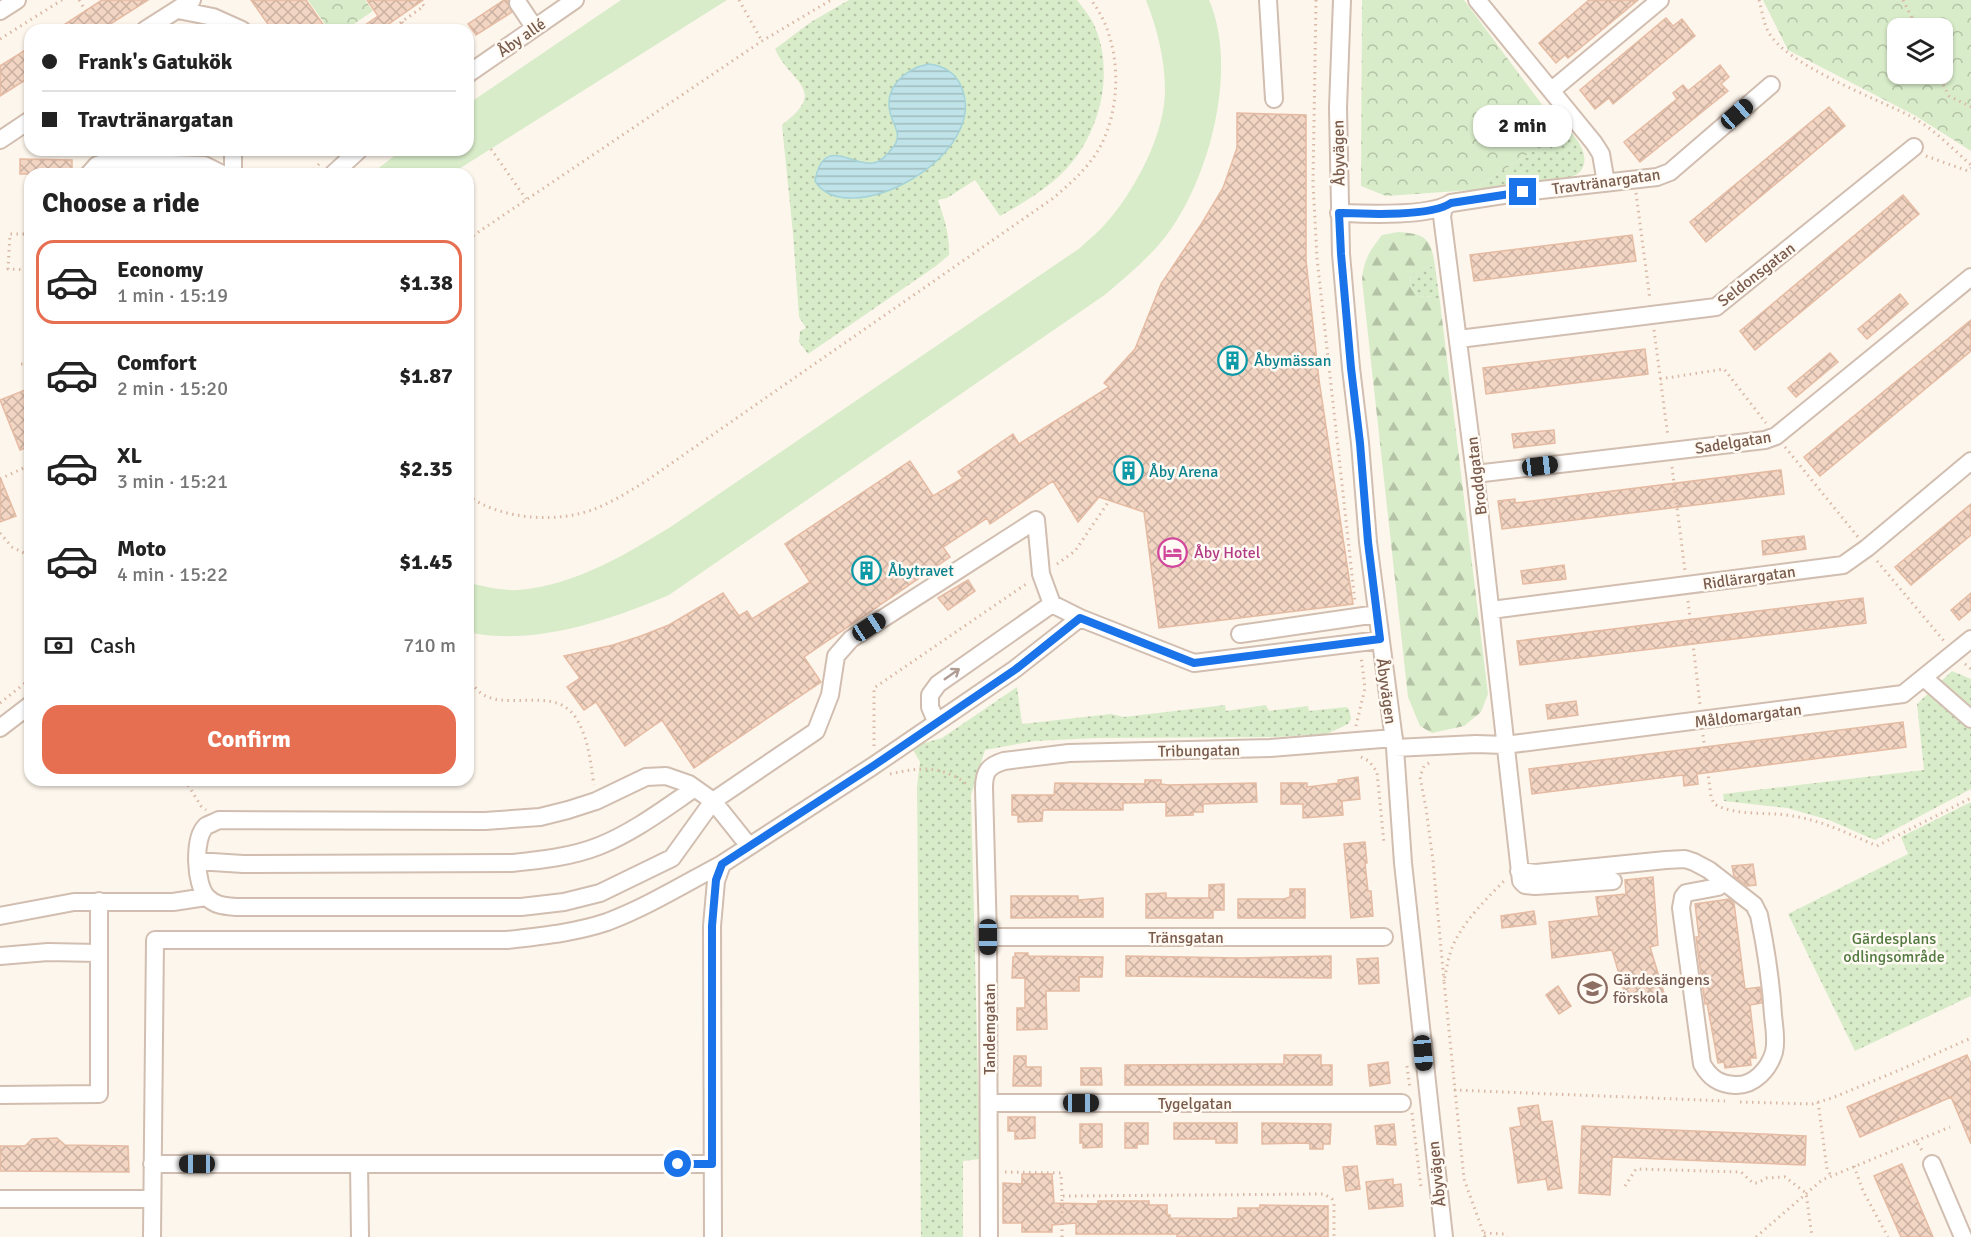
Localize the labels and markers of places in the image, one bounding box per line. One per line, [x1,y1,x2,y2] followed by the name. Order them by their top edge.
[1217,344,1249,376] building icon: Åbymässan
[1254,351,1331,371] place label: Åbymässan
[1112,455,1144,487] building icon: Åby Arena
[1149,462,1218,482] place label: Åby Arena
[1157,536,1189,568] hotel icon: Åby Hotel
[1194,543,1261,563] place label: Åby Hotel
[851,554,883,586] building icon: Åbytravet
[888,561,954,581] place label: Åbytravet
[1613,970,1710,1008] place label: Gärdesängens förskola
[1576,972,1608,1004] school or university icon: Gärdesängens förskola

